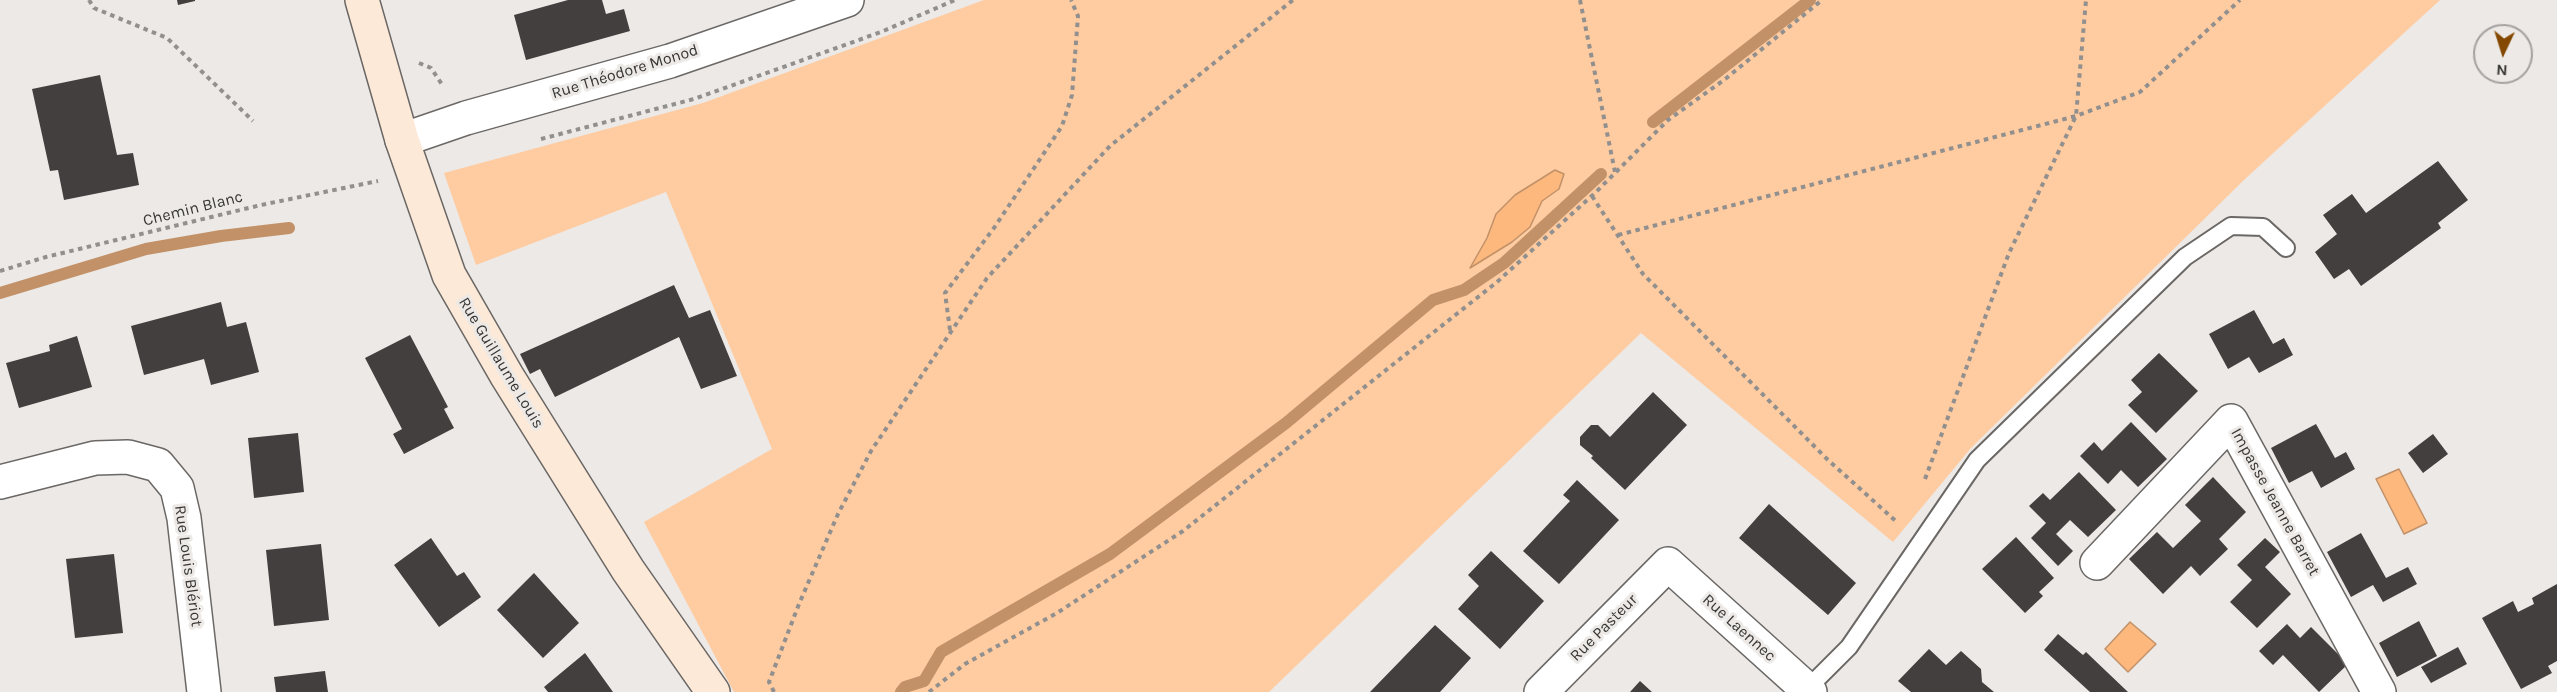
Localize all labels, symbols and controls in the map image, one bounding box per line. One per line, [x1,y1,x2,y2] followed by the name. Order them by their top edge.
[2473,24,2533,84] north arrow
[549,41,701,103] street label: Rue Théodore Monod
[2495,61,2508,80] text: N
[141,187,245,231] street label: Chemin Blanc
[454,294,548,432] street label: Rue Guillaume Louis
[2226,425,2324,579] street label: Impasse Jeanne Barret
[170,504,206,628] street label: Rue Louis Blériot
[1566,590,1642,666] street label: Rue Pasteur
[1698,590,1780,666] street label: Rue Laennec

